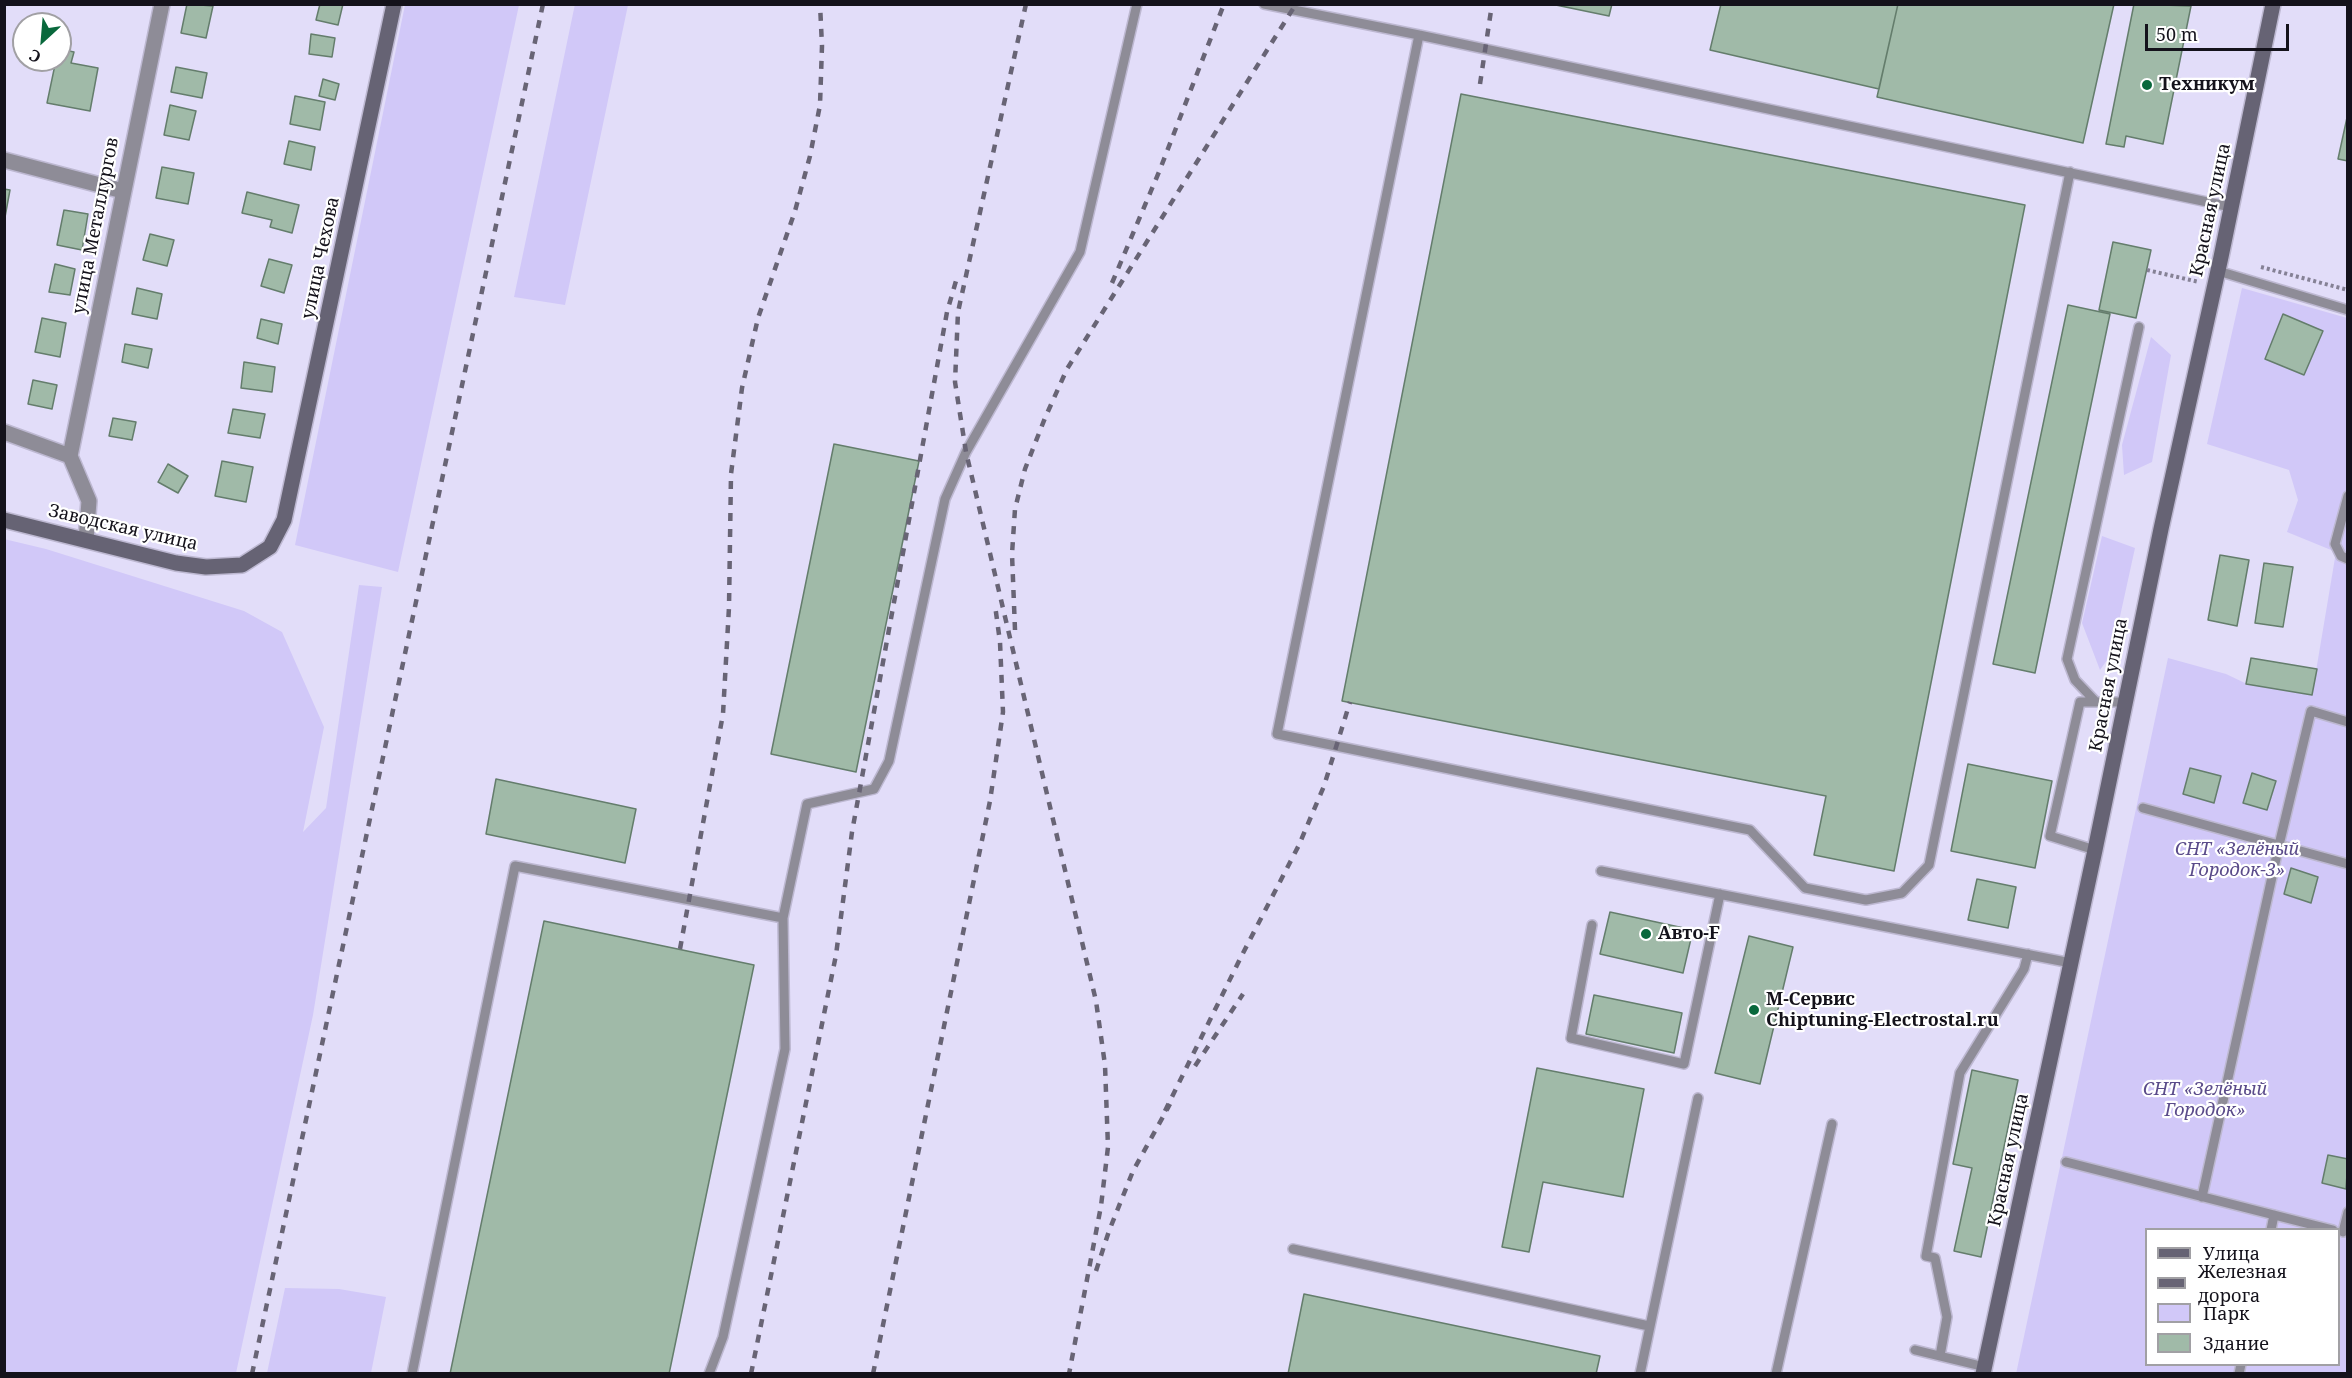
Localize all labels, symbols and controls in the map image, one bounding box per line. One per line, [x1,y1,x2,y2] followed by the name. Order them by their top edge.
[12,12,72,72] north arrow
[2148,12,2292,50] scale bar
[2156,22,2198,46] text: 50 m
[25,44,45,69] text: С
[2159,74,2255,96] place label: Техникум
[2140,78,2154,92] marker: Техникум
[68,136,124,316] street label: улица Металлургов
[2186,141,2236,279] street label: Красная улица
[297,195,345,321] street label: улица Чехова
[46,500,200,556] street label: Заводская улица
[2085,616,2133,754] street label: Красная улица
[2175,839,2299,882] park label: СНТ «Зелёный Городок-3»
[1658,923,1720,945] place label: Авто-F
[1639,927,1653,941] marker: Авто-F
[1766,989,1999,1032] place label: M-Сервис Chiptuning-Electrostal.ru
[1747,1003,1761,1017] marker: M-Сервис Chiptuning-Electrostal.ru
[2143,1079,2267,1122] park label: СНТ «Зелёный Городок»
[1984,1091,2034,1229] street label: Красная улица
[2145,1228,2340,1366] legend
[2203,1241,2260,1265] text: Улица
[2198,1259,2287,1307] text: Железная дорога
[2203,1301,2250,1325] text: Парк
[2203,1331,2269,1355] text: Здание

